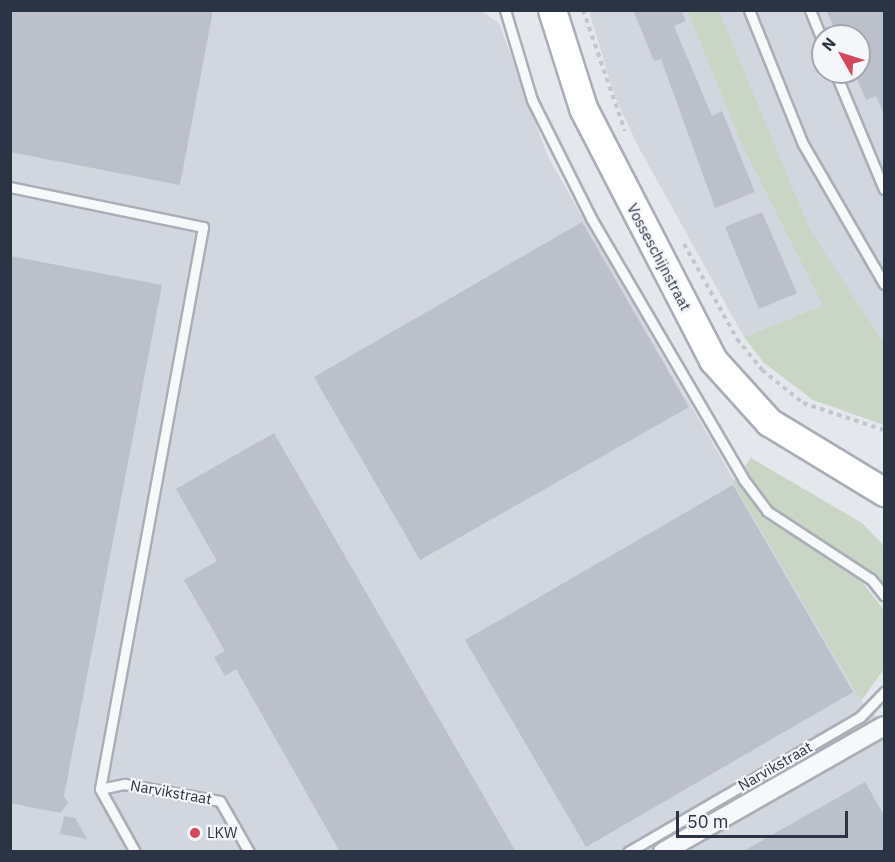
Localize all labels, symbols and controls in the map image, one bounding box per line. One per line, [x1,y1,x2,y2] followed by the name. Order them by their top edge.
[811,24,871,84] north arrow
[817,33,840,55] text: N
[623,200,695,314] street label: Vosseschijnstraat
[735,738,815,794] street label: Narvikstraat
[129,776,213,808] street label: Narvikstraat
[679,799,852,837] scale bar
[687,810,729,833] text: 50 m
[207,824,237,842] place label: LKW
[188,826,202,840] marker: LKW

